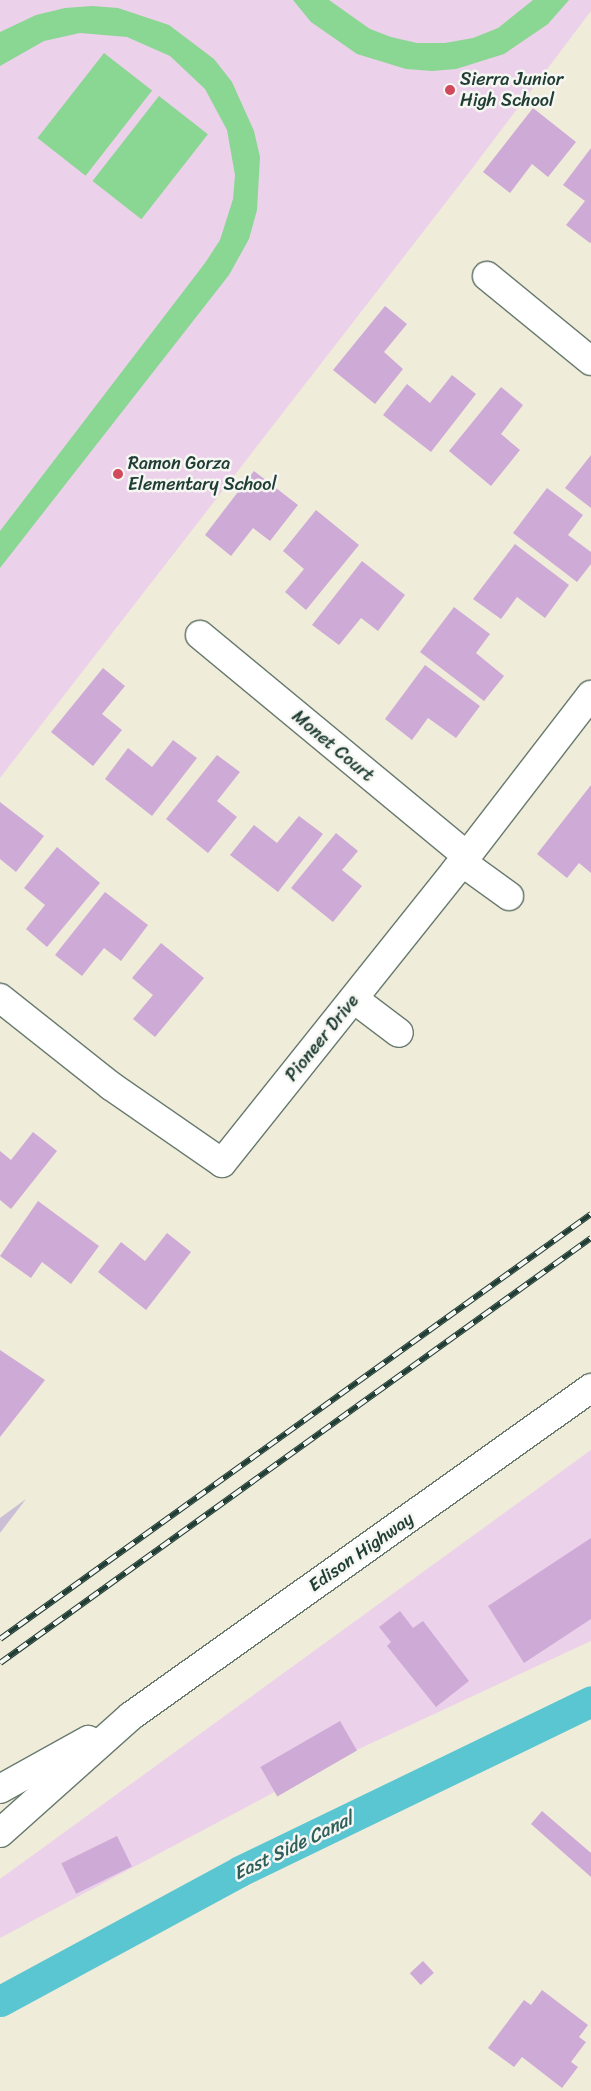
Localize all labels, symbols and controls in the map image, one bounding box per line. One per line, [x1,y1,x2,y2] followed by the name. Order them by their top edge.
[460,69,563,112] place label: Sierra Junior High School
[444,84,456,96] marker: Sierra Junior High School
[128,453,277,496] place label: Ramon Gorza Elementary School
[112,468,124,480] marker: Ramon Gorza Elementary School
[288,705,378,787] street label: Monet Court
[280,990,364,1086] street label: Pioneer Drive
[304,1508,418,1596] street label: Edison Highway
[229,1807,357,1885] water label: East Side Canal

